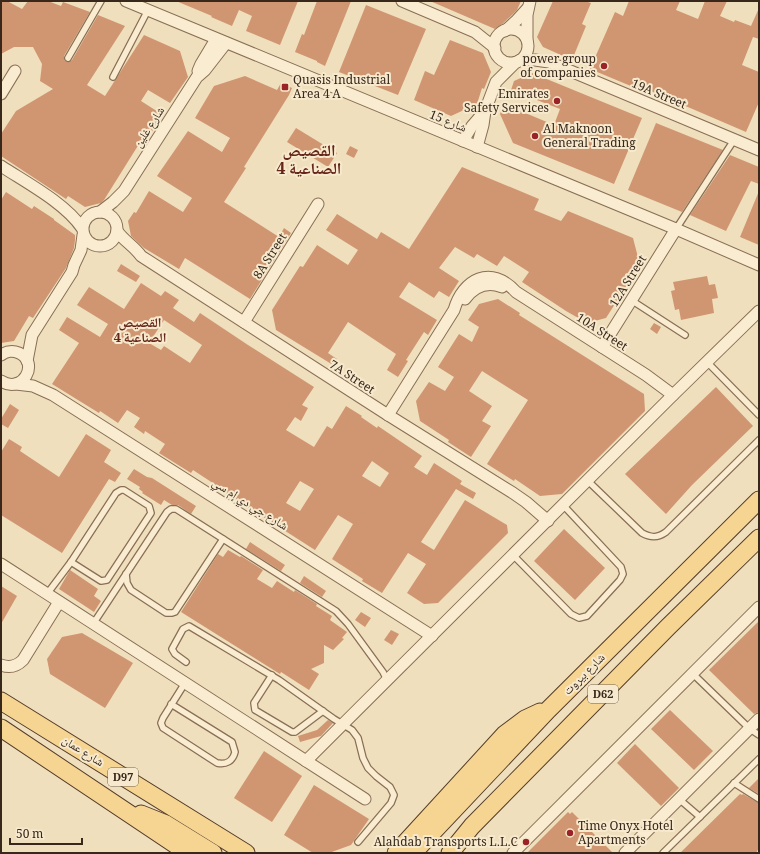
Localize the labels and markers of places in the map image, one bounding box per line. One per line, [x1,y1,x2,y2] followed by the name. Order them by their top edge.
[520,50,596,85] place label: power group of companies
[599,61,609,71] marker: power group of companies
[293,71,391,106] place label: Quasis Industrial Area 4 A
[280,82,290,92] marker: Quasis Industrial Area 4 A
[464,85,549,120] place label: Emirates Safety Services
[552,96,562,106] marker: Emirates Safety Services
[543,120,636,155] place label: Al Maknoon General Trading
[530,131,540,141] marker: Al Maknoon General Trading
[578,817,673,852] place label: Time Onyx Hotel Apartments
[565,828,575,838] marker: Time Onyx Hotel Apartments
[374,833,518,854] place label: Alahdab Transports L.L.C
[521,837,531,847] marker: Alahdab Transports L.L.C

